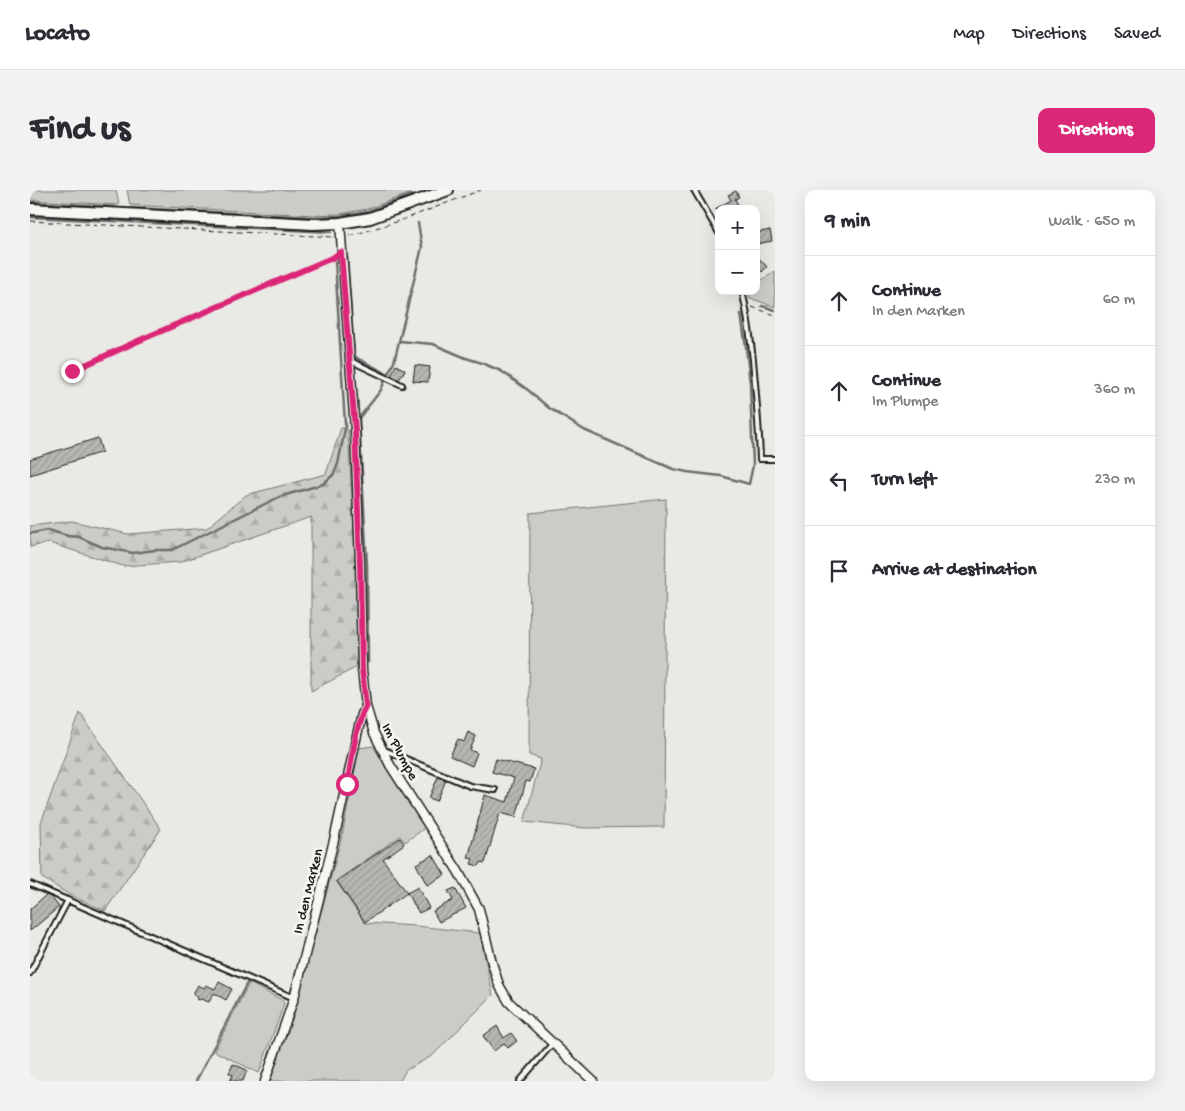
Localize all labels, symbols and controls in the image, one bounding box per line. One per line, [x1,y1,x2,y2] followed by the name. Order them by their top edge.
[25,20,90,49] text: Locato
[953,24,985,45] text: Map
[1013,24,1086,45] text: Directions
[1114,24,1160,45] text: Saved
[1038,108,1155,153] button: Directions
[30,110,130,151] text: Find us
[715,205,760,295] map controls
[715,205,760,250] button: +
[825,210,870,235] text: 9 min
[1049,213,1135,232] text: Walk · 650 m
[715,250,760,295] button: −
[872,280,941,303] text: Continue
[825,287,853,315] icon: ahead
[1103,291,1135,310] text: 60 m
[872,303,965,322] text: In den Marken
[61,360,84,383] route end
[872,370,941,393] text: Continue
[825,377,853,405] icon: ahead
[1094,381,1135,400] text: 360 m
[872,393,938,412] text: Im Plumpe
[825,467,853,495] icon: left
[872,469,936,492] text: Turn left
[1095,471,1135,490] text: 230 m
[825,557,853,585] icon: arrive
[872,559,1036,582] text: Arrive at destination
[377,720,422,784] street label: Im Plumpe
[336,773,359,796] route start
[290,847,328,936] street label: In den Marken

